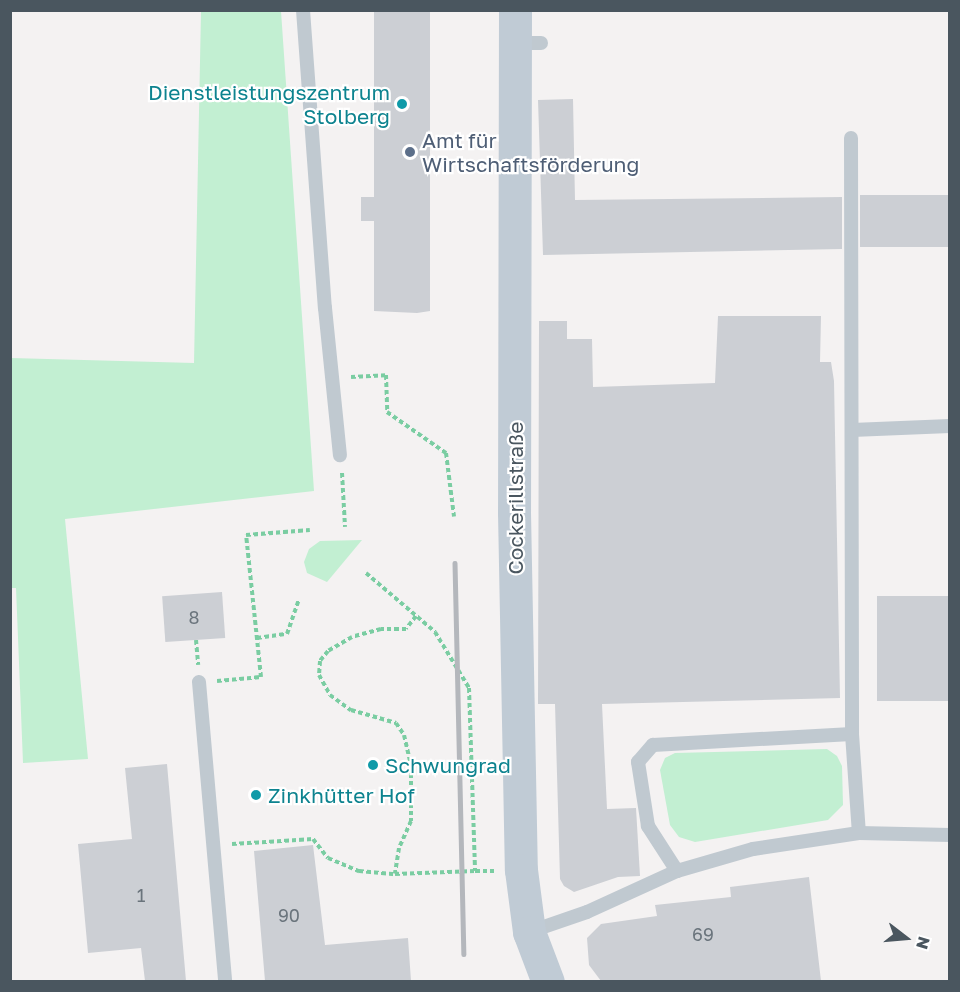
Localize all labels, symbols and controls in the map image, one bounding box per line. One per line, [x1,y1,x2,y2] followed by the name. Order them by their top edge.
[148,79,390,129] place label: Dienstleistungszentrum Stolberg
[395,97,409,111] marker: Dienstleistungszentrum Stolberg
[422,127,639,177] place label: Amt für Wirtschaftsförderung
[403,145,417,159] marker: Amt für Wirtschaftsförderung
[502,422,528,574] street label: Cockerillstraße
[189,606,199,628] house number: 8
[385,752,511,778] place label: Schwungrad
[366,758,380,772] marker: Schwungrad
[268,782,415,808] place label: Zinkhütter Hof
[249,788,263,802] marker: Zinkhütter Hof
[137,884,145,906] house number: 1
[278,904,300,926] house number: 90
[876,908,936,968] north arrow
[692,923,714,945] house number: 69
[912,934,935,952] text: N

